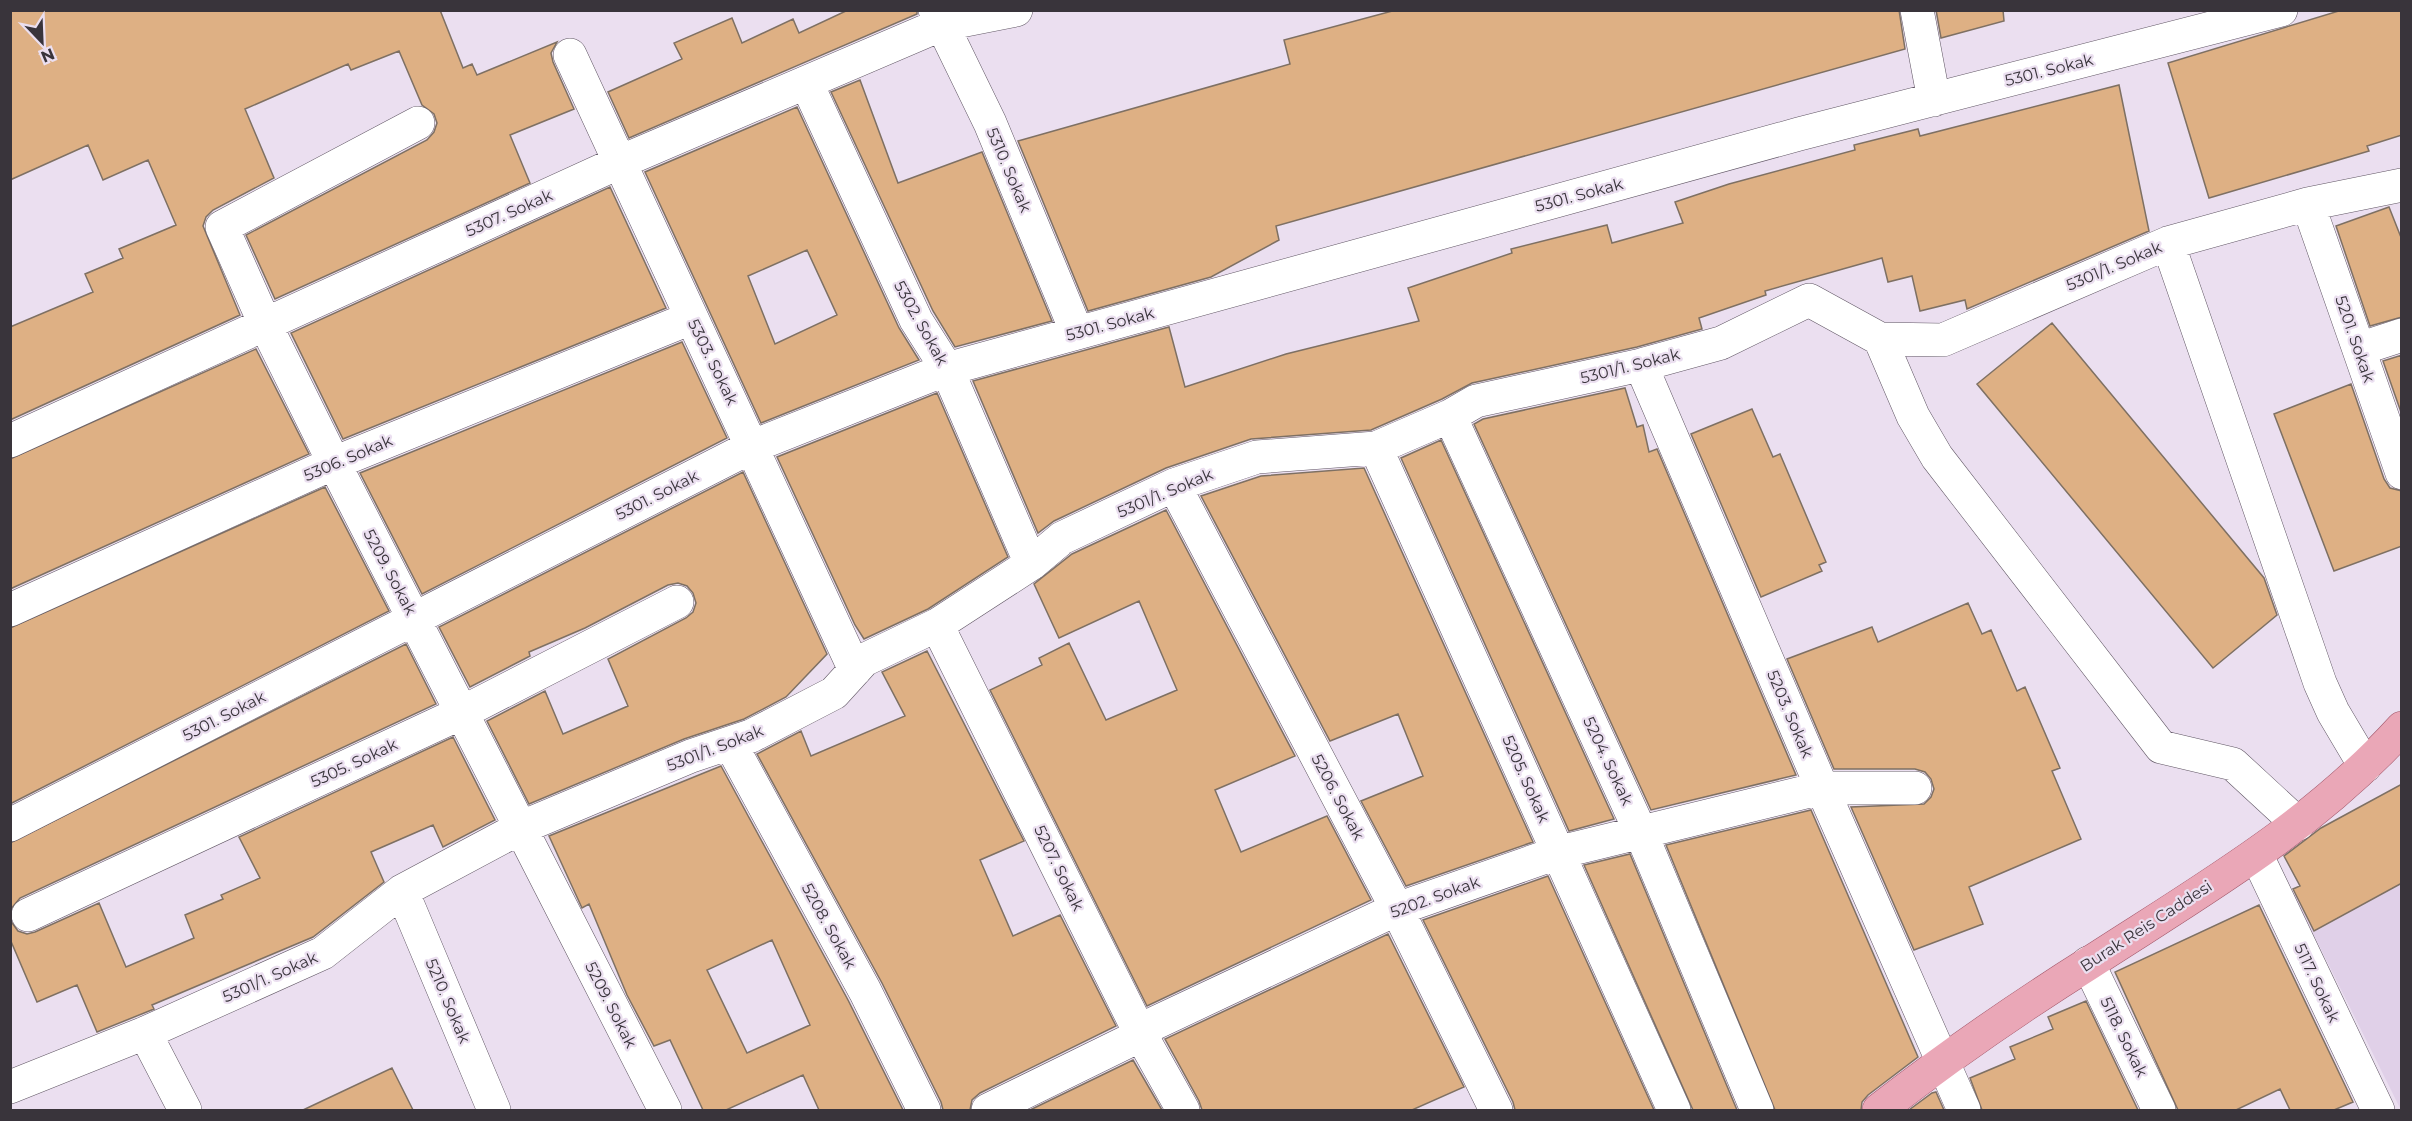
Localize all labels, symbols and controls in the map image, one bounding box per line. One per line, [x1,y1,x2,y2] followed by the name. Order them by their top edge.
[12,12,72,72] north arrow
[38,44,57,67] text: N
[2003,50,2095,90] street label: 5301. Sokak
[983,125,1036,216] street label: 5310. Sokak
[1533,174,1625,216] street label: 5301. Sokak
[463,185,556,241] street label: 5307. Sokak
[2063,237,2165,295] street label: 5301/1. Sokak
[890,277,952,369] street label: 5302. Sokak
[2331,293,2379,385] street label: 5201. Sokak
[1064,303,1156,345] street label: 5301. Sokak
[684,316,742,408] street label: 5303. Sokak
[1578,344,1682,388] street label: 5301/1. Sokak
[301,431,396,485] street label: 5306. Sokak
[1114,464,1216,522] street label: 5301/1. Sokak
[612,466,702,524] street label: 5301. Sokak
[360,526,421,618] street label: 5209. Sokak
[1763,667,1817,761] street label: 5203. Sokak
[179,687,269,745] street label: 5301. Sokak
[1579,714,1637,809] street label: 5204. Sokak
[664,721,766,775] street label: 5301/1. Sokak
[1498,732,1554,826] street label: 5205. Sokak
[308,734,401,791] street label: 5305. Sokak
[1307,751,1369,844] street label: 5206. Sokak
[1030,822,1088,914] street label: 5207. Sokak
[1388,872,1483,922] street label: 5202. Sokak
[2076,876,2216,976] street label: Burak Reis Caddesi
[798,880,861,972] street label: 5208. Sokak
[2290,940,2344,1026] street label: 5117. Sokak
[220,947,321,1006] street label: 5301/1. Sokak
[422,956,475,1047] street label: 5210. Sokak
[581,959,641,1052] street label: 5209. Sokak
[2096,994,2152,1081] street label: 5118. Sokak

